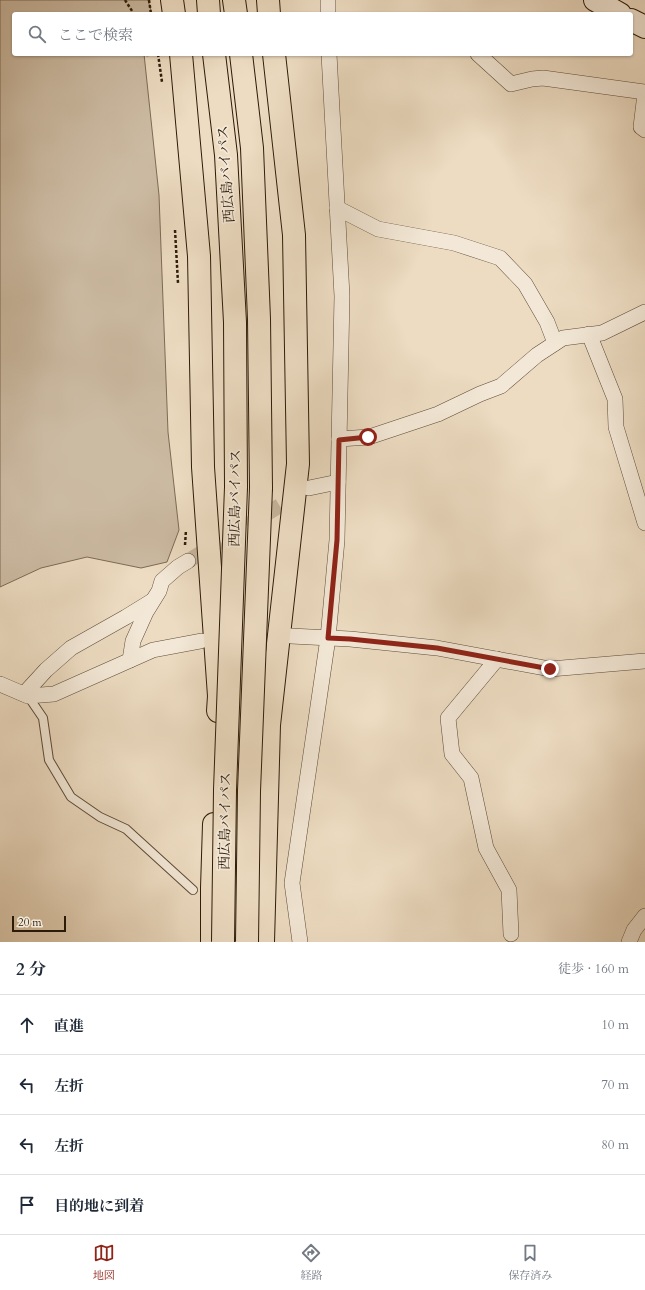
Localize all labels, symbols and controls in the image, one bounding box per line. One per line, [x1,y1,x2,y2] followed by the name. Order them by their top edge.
[12,12,633,56] search box
[26,23,48,45] icon: search
[58,25,133,45] text: ここで検索
[213,125,239,223] street label: 西広島バイパス
[359,428,377,446] route start
[225,449,245,547] street label: 西広島バイパス
[541,660,559,678] route end
[215,772,235,870] street label: 西広島バイパス
[12,914,66,933] scale bar
[18,915,42,930] text: 20 m
[16,958,46,981] text: 2 分
[558,960,629,978] text: 徒歩 · 160 m
[16,1014,38,1036] icon: ahead
[54,1016,84,1036] text: 直進
[601,1016,629,1034] text: 10 m
[16,1074,38,1096] icon: left
[54,1076,84,1096] text: 左折
[601,1076,629,1094] text: 70 m
[16,1134,38,1156] icon: left
[54,1136,84,1156] text: 左折
[601,1136,629,1154] text: 80 m
[16,1194,38,1216] icon: arrive
[54,1196,144,1216] text: 目的地に到着
[93,1242,115,1283] tab: 地図
[300,1242,322,1283] tab: 経路
[508,1242,552,1283] tab: 保存済み

